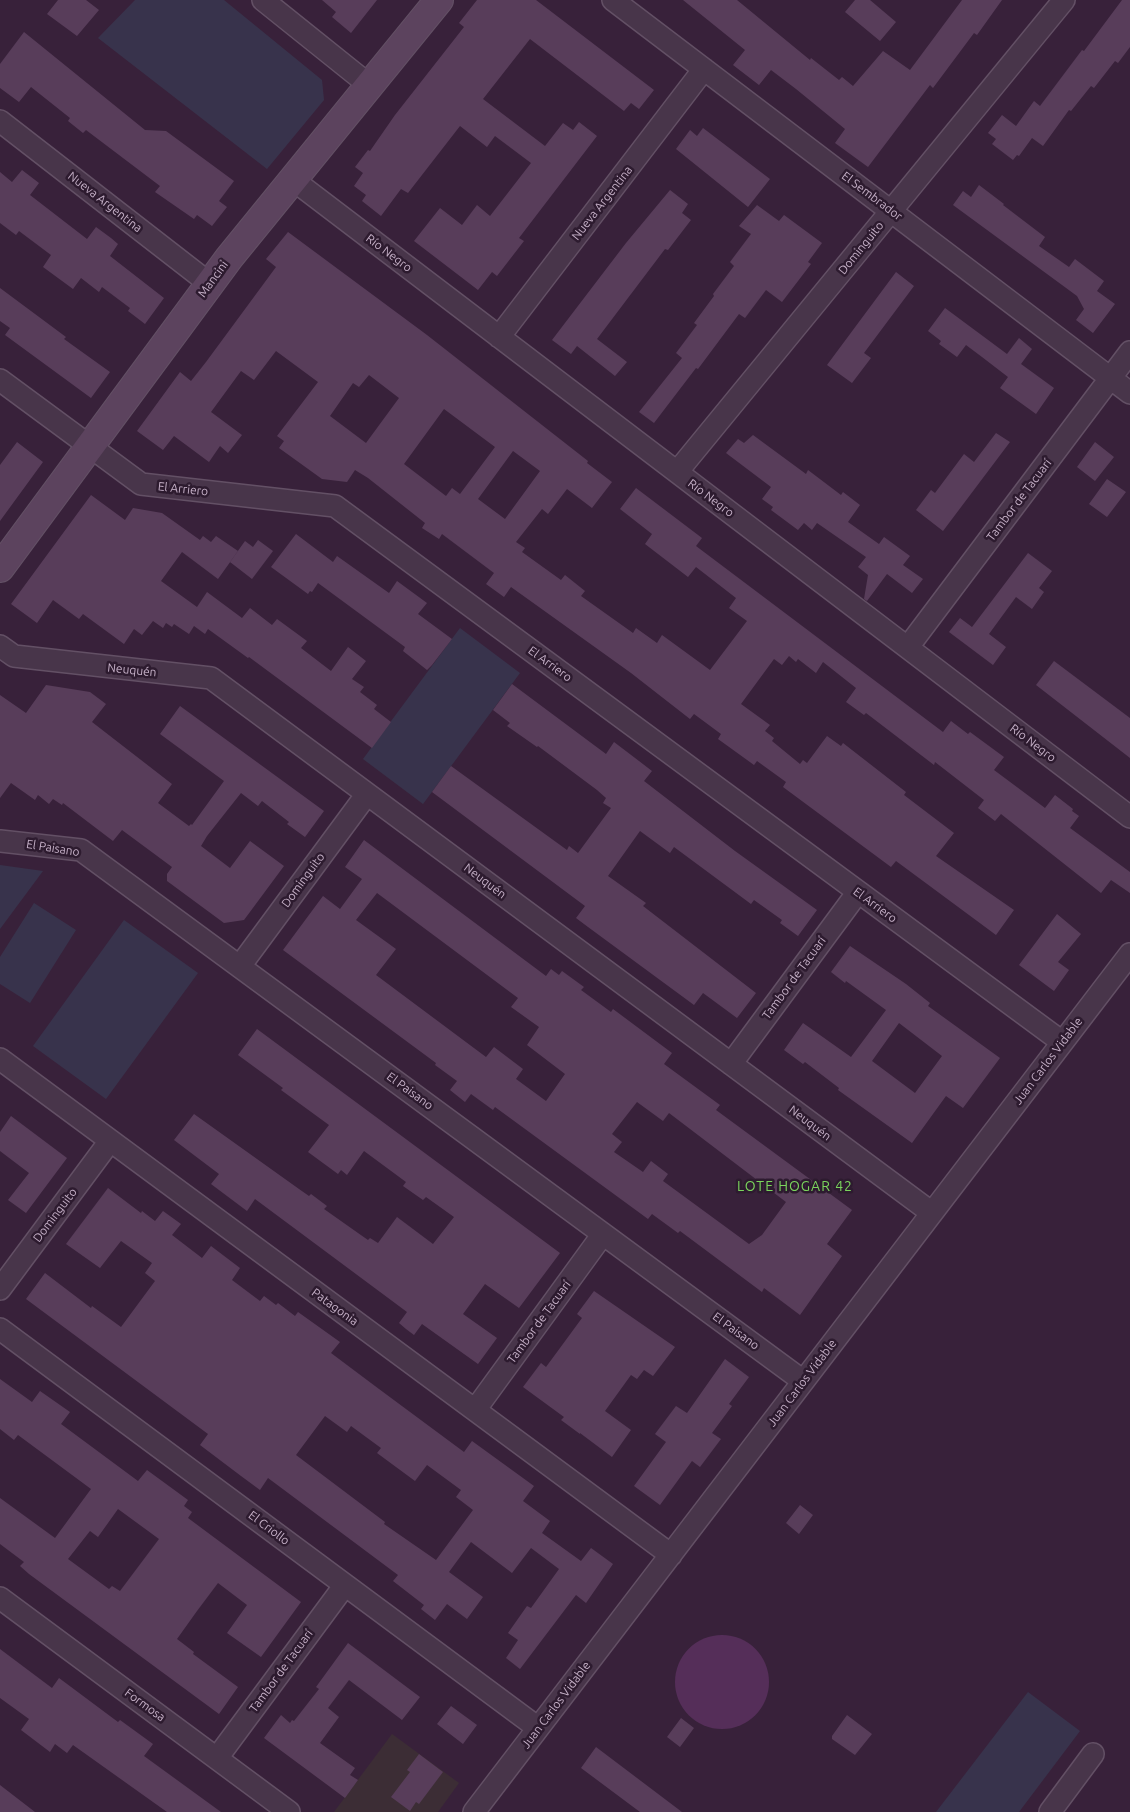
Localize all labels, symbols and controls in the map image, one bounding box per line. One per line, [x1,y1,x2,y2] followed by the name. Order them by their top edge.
[569,163,635,243] street label: Nueva Argentina
[65,169,145,235] street label: Nueva Argentina
[839,169,905,223] street label: El Sembrador
[835,219,887,277] street label: Dominguito
[363,231,415,275] street label: Río Negro
[195,258,231,300] street label: Mancini
[983,456,1055,544] street label: Tambor de Tacuarí
[685,476,737,520] street label: Río Negro
[157,479,209,499] street label: El Arriero
[525,643,575,685] street label: El Arriero
[107,660,157,680] street label: Neuquén
[1007,721,1059,765] street label: Río Negro
[25,837,81,859] street label: El Paisano
[278,850,328,910] street label: Dominguito
[461,860,509,902] street label: Neuquén
[850,884,900,926] street label: El Arriero
[759,934,829,1022] street label: Tambor de Tacuarí
[1010,1014,1086,1108] street label: Juan Carlos Vidable
[384,1069,436,1113] street label: El Paisano
[786,1102,834,1144] street label: Neuquén
[735,1178,855,1194] district label: LOTE HOGAR 42
[30,1185,80,1245] street label: Dominguito
[504,1278,574,1366] street label: Tambor de Tacuarí
[309,1285,361,1329] street label: Patagonia
[710,1309,762,1353] street label: El Paisano
[764,1336,840,1430] street label: Juan Carlos Vidable
[246,1508,292,1548] street label: El Criollo
[246,1627,316,1715] street label: Tambor de Tacuarí
[518,1658,594,1752] street label: Juan Carlos Vidable
[122,1685,168,1725] street label: Formosa

